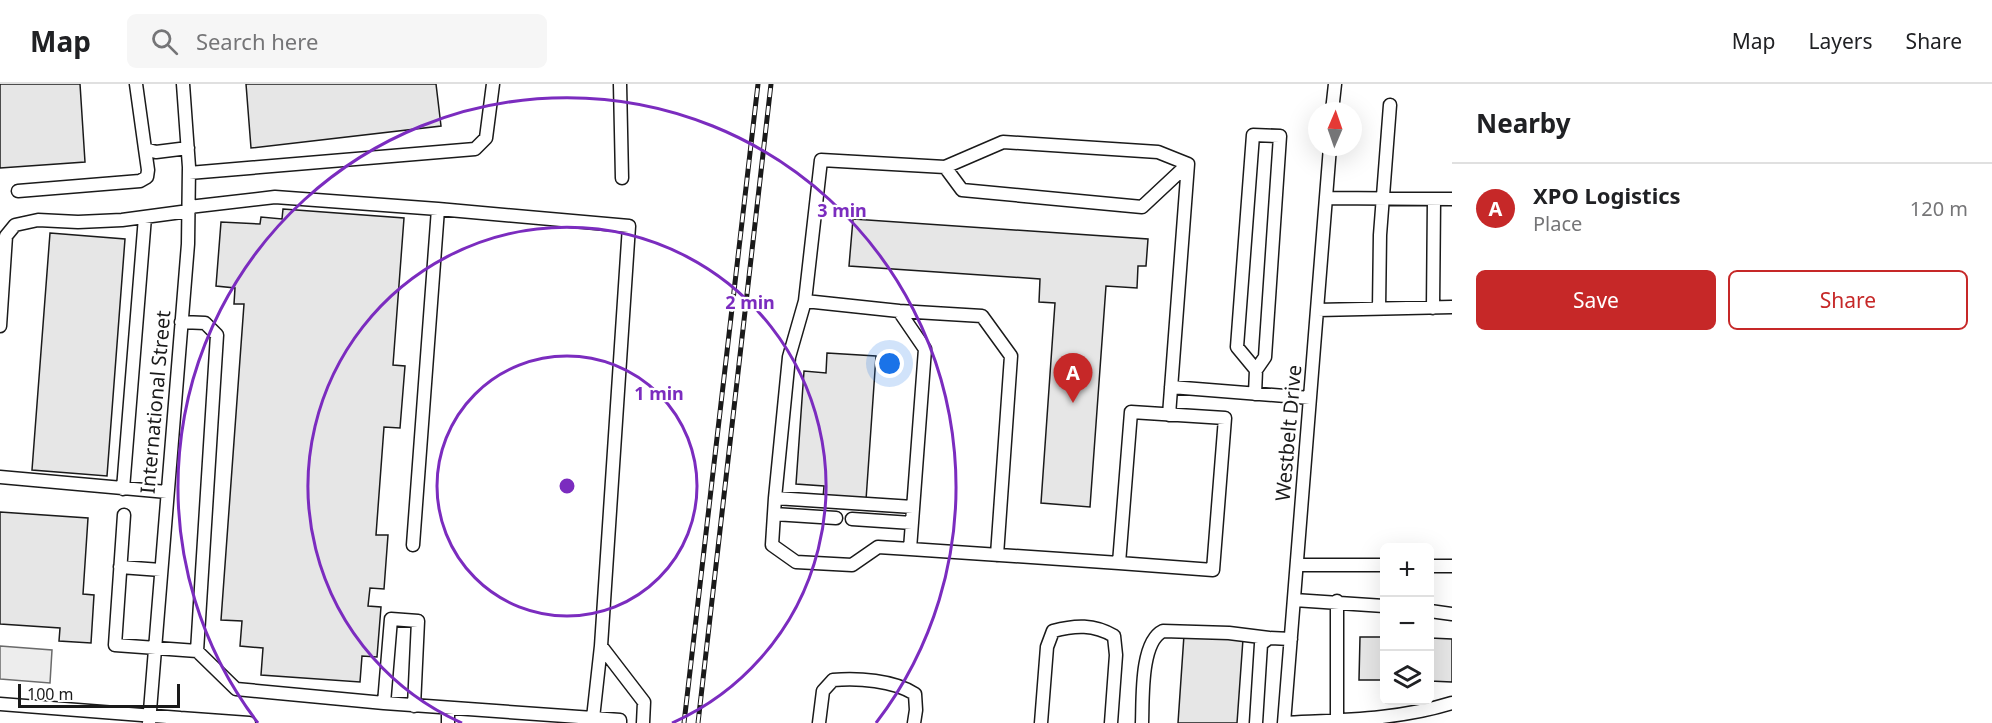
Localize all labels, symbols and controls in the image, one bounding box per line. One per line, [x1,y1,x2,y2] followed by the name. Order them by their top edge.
[127,14,547,68] search box
[30,22,91,60] text: Map
[148,25,181,58] icon: search
[196,26,318,56] text: Search here
[1732,27,1776,55] text: Map
[1809,27,1873,55] text: Layers
[1906,27,1962,55] text: Share
[1308,102,1362,156] north arrow
[1476,105,1571,141] text: Nearby
[1533,180,1681,210] text: XPO Logistics
[1489,195,1502,222] text: A
[1910,195,1968,222] text: 120 m
[817,198,867,222] text: 3 min
[1533,210,1582,237] text: Place
[1476,270,1716,330] button: Save
[1728,270,1968,330] button: Share
[725,290,775,314] text: 2 min
[134,309,176,495] street label: International Street
[875,349,904,378] your location
[1054,354,1092,403] pin: A
[1269,364,1307,502] street label: Westbelt Drive
[634,381,684,405] text: 1 min
[557,476,577,496] centre of rings
[1380,543,1434,705] map controls
[1380,543,1434,597] button: +
[1380,597,1434,651] button: −
[1380,651,1434,705] button: layers
[18,681,180,708] scale bar
[27,683,74,705] text: 100 m

